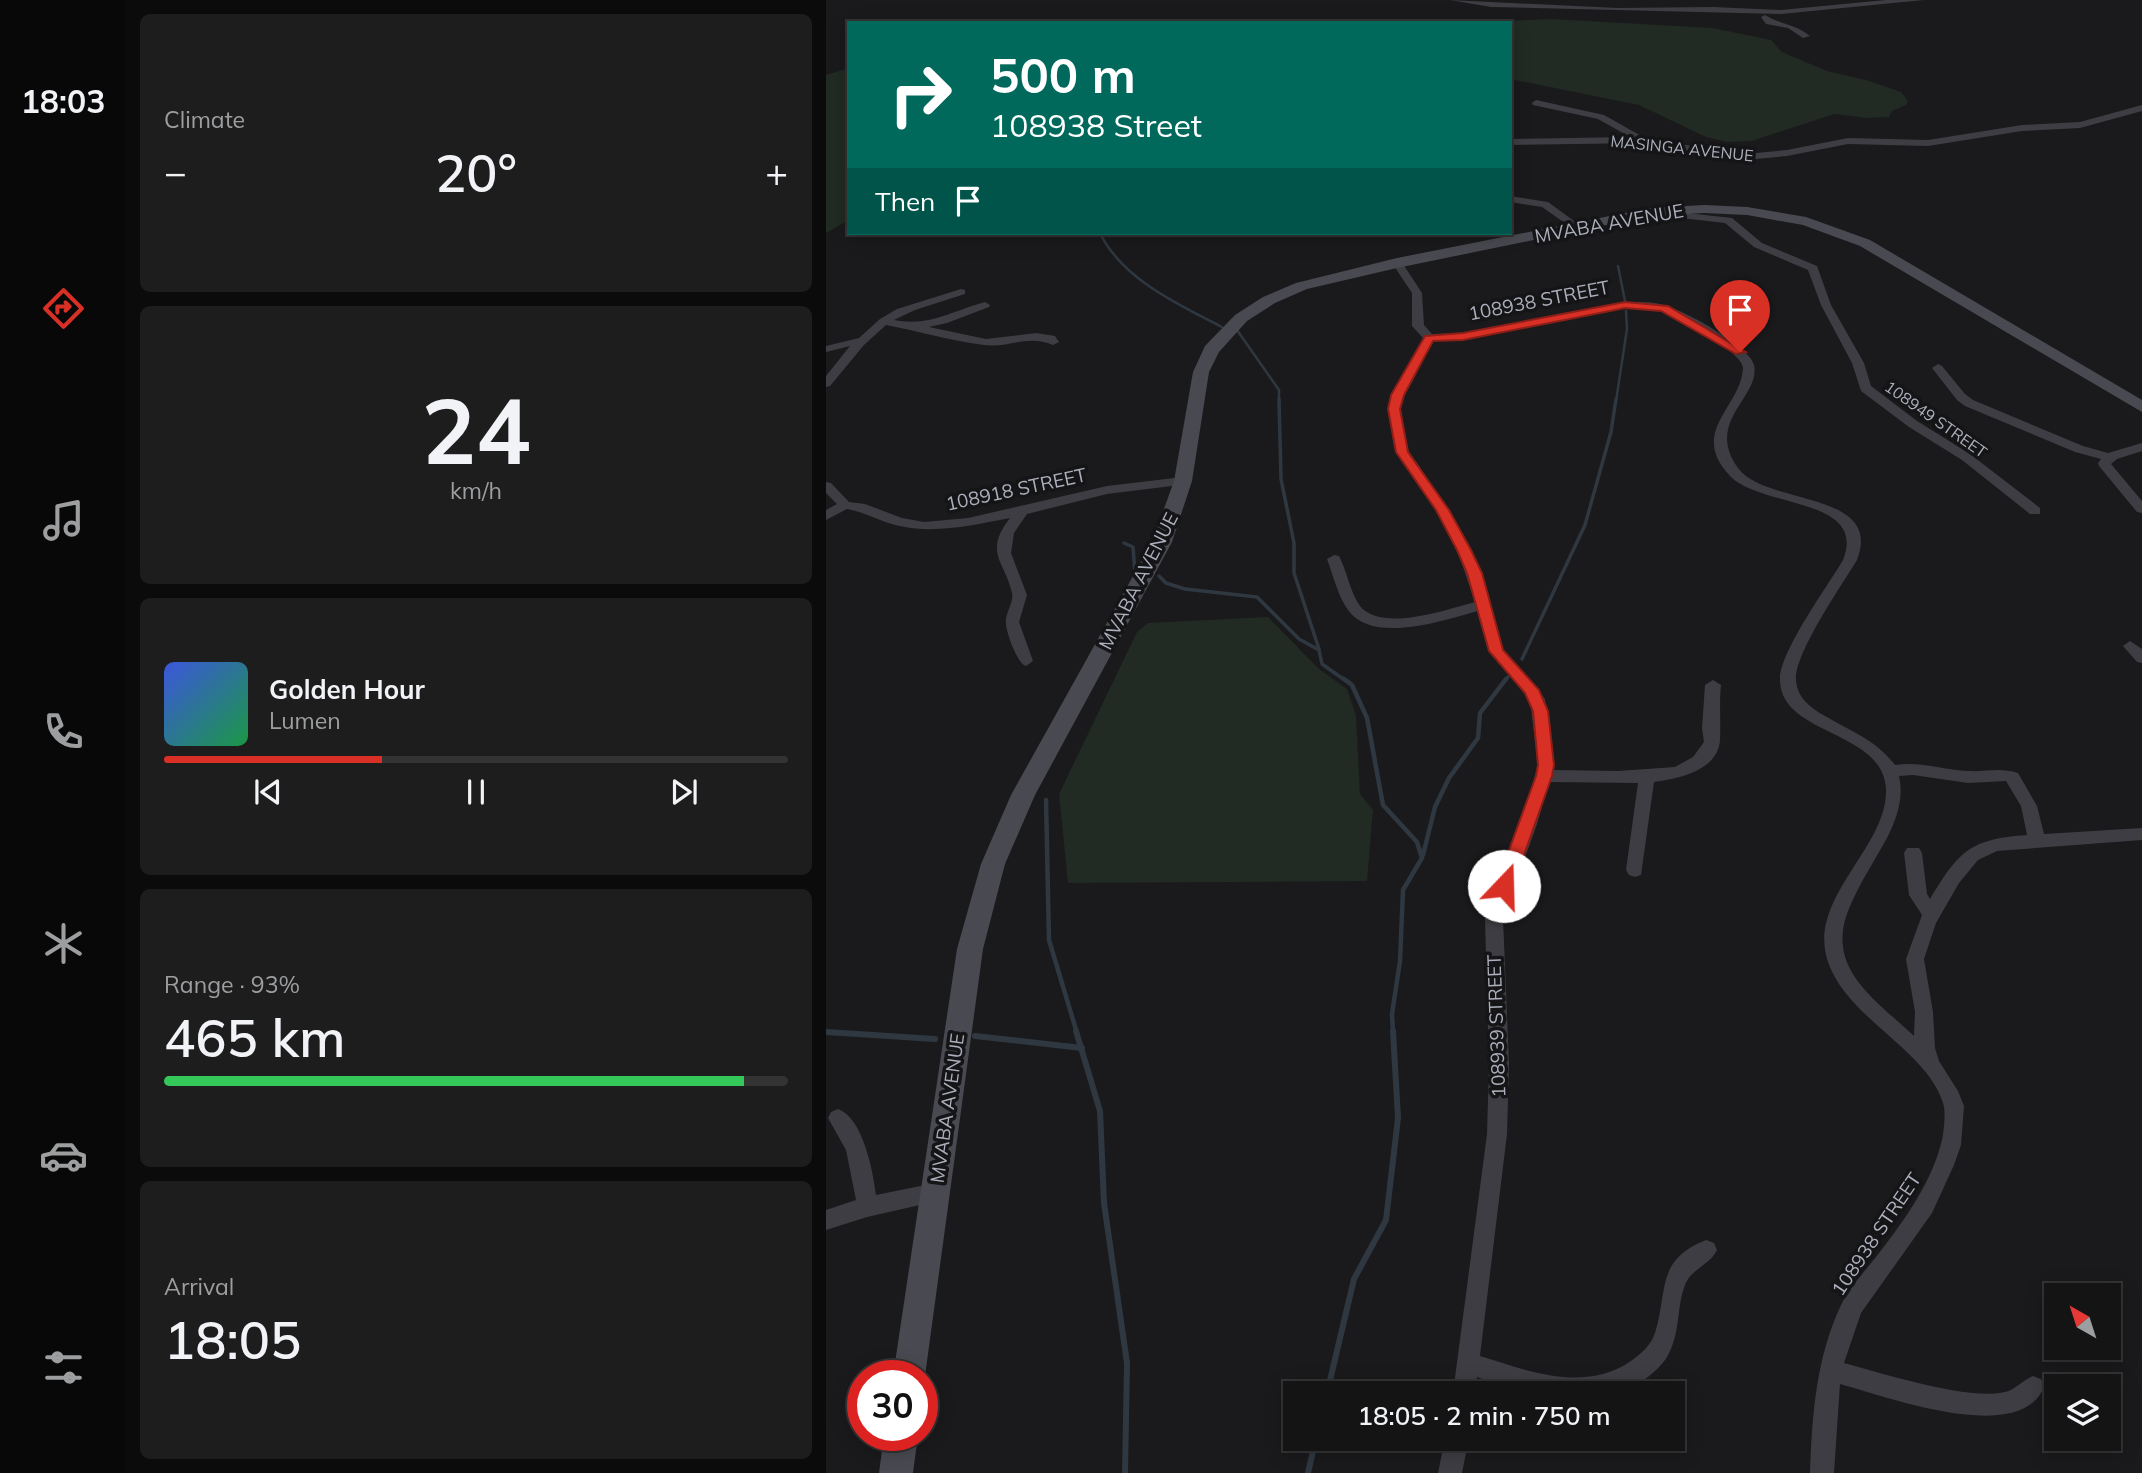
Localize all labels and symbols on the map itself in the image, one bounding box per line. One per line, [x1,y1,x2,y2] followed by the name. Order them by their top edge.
[1610,131,1754,165] street label: MASINGA AVENUE
[1533,198,1685,248] street label: MVABA AVENUE
[1466,274,1612,325] street label: 108938 STREET
[1710,280,1770,352] pin
[1881,376,1991,462] street label: 108949 STREET
[944,462,1089,516] street label: 108918 STREET
[1093,508,1183,654] street label: MVABA AVENUE
[1467,849,1541,923] position arrow
[1481,954,1510,1098] street label: 108939 STREET
[925,1032,969,1184] street label: MVABA AVENUE
[1826,1168,1926,1300] street label: 108938 STREET
[2044,1283,2121,1360] north arrow
[847,1360,938,1451] speed limit sign: 30

